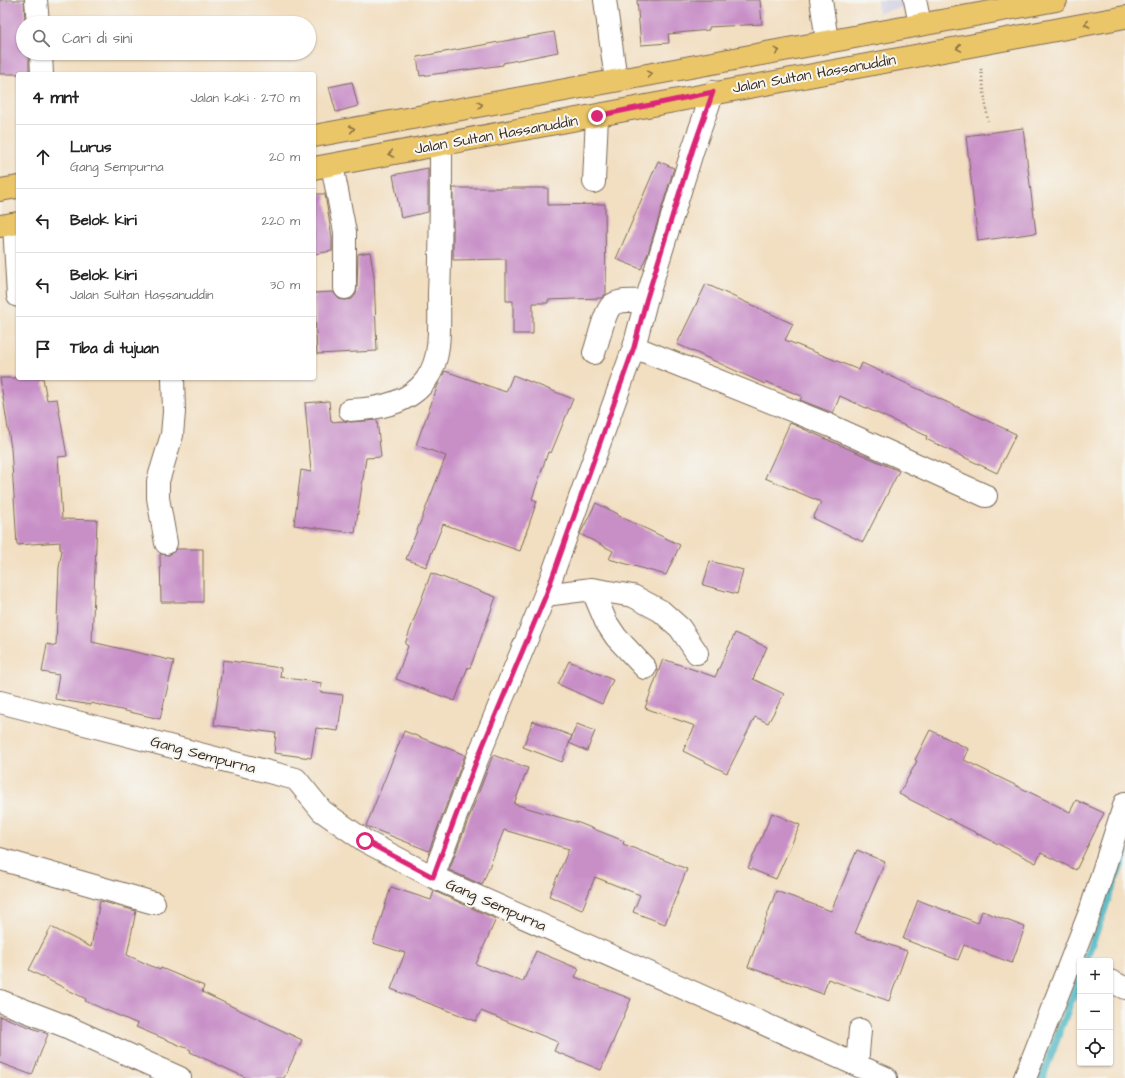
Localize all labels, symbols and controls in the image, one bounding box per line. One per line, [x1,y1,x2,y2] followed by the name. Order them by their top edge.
[16,16,316,60] search box
[1084,19,1090,28] one-way arrow
[30,27,52,49] icon: search
[62,28,132,49] text: Cari di sini
[956,43,962,52] one-way arrow
[774,47,780,55] one-way arrow
[731,49,898,99] street label: Jalan Sultan Hassanuddin
[646,71,653,79] one-way arrow
[32,86,79,110] text: 4 mnt
[190,89,300,107] text: Jalan kaki · 270 m
[477,102,483,110] one-way arrow
[588,107,606,125] route end
[413,110,580,160] street label: Jalan Sultan Hassanuddin
[349,125,355,134] one-way arrow
[70,137,111,158] text: Lurus
[32,146,54,168] icon: ahead
[269,148,300,166] text: 20 m
[388,149,394,158] one-way arrow
[70,158,164,176] text: Gang Sempurna
[32,210,54,232] icon: left
[70,210,137,231] text: Belok kiri
[262,212,300,230] text: 220 m
[70,265,137,286] text: Belok kiri
[32,274,54,296] icon: left
[270,276,300,294] text: 30 m
[70,286,213,304] text: Jalan Sultan Hassanuddin
[32,338,54,360] icon: arrive
[70,338,159,359] text: Tiba di tujuan
[148,731,258,780] street label: Gang Sempurna
[356,832,374,850] route start
[442,873,550,938] street label: Gang Sempurna
[1077,958,1113,1066] map controls
[1077,958,1113,994] button: +
[1077,994,1113,1030] button: −
[1077,1030,1113,1066] button: locate

